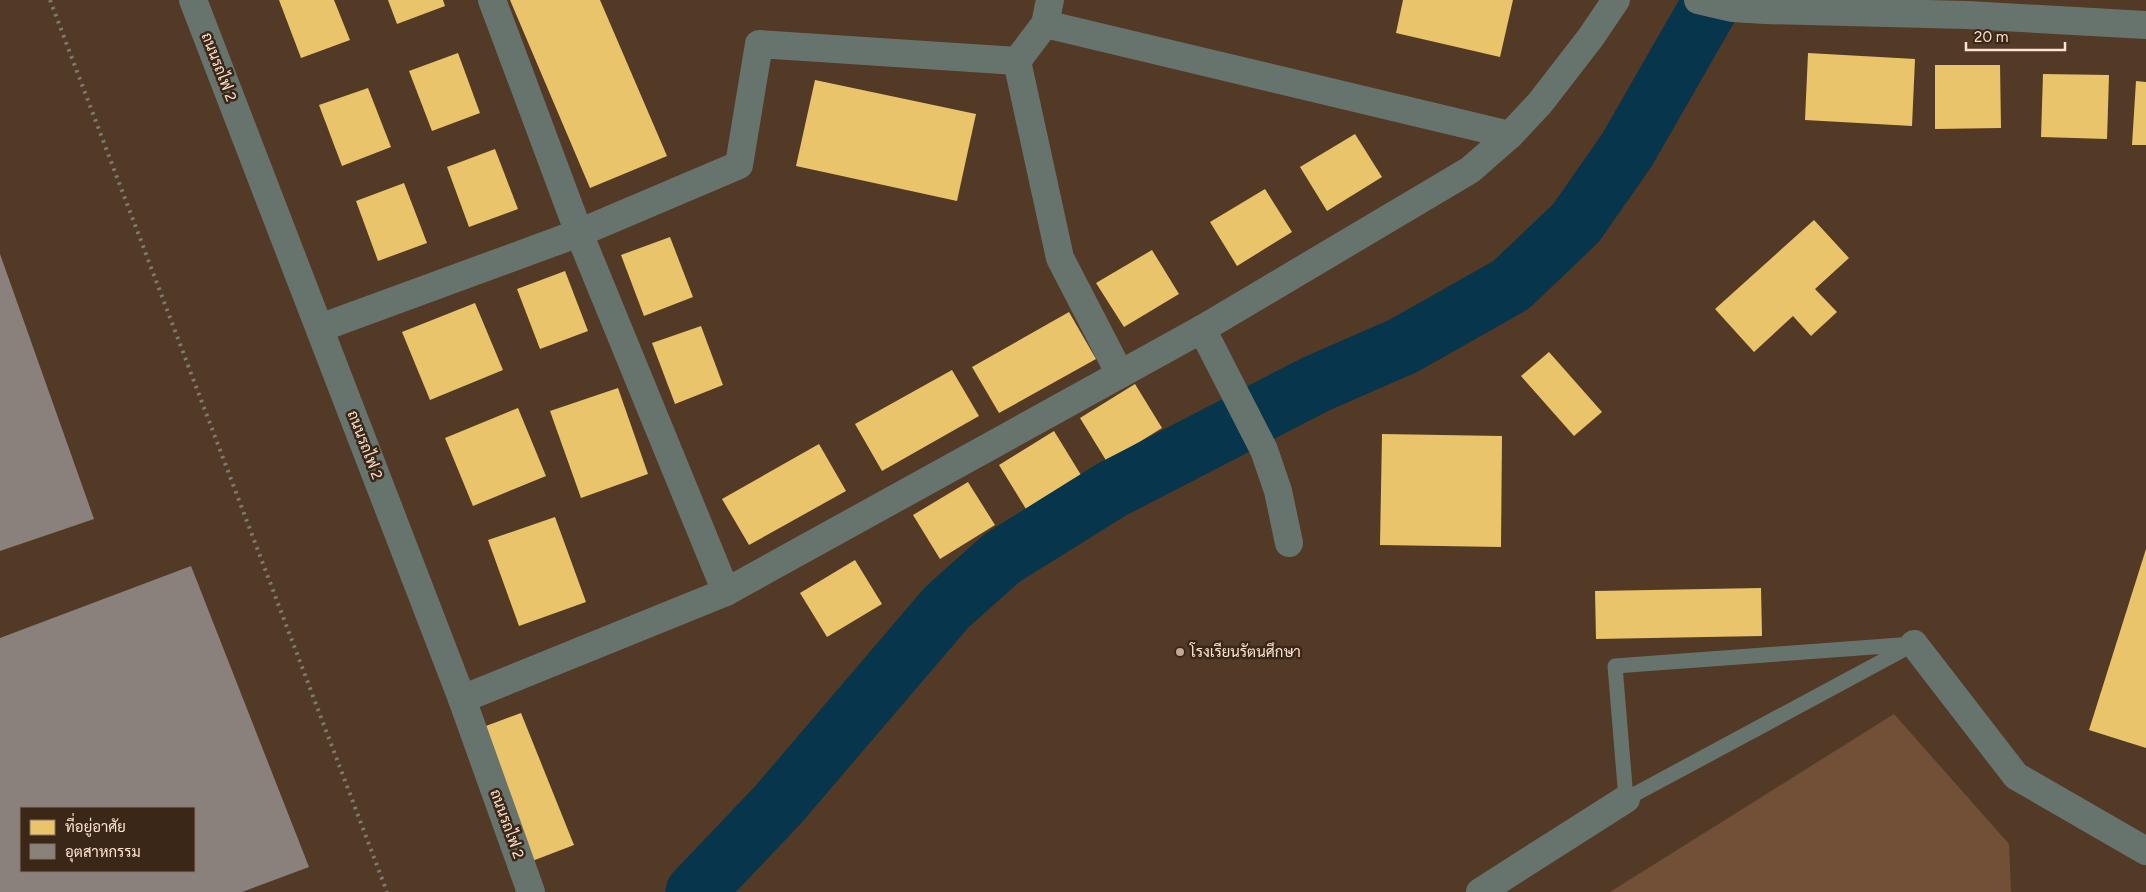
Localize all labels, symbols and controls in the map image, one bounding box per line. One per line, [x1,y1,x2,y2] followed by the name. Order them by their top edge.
[1966,20,2065,52] scale bar
[1974,28,2008,46] text: 20 m
[198,30,241,104] street label: ถนนรถไฟ 2
[344,408,387,482] street label: ถนนรถไฟ 2
[1189,642,1301,661] place label: โรงเรียนรัตนศึกษา
[1174,646,1186,658] marker: โรงเรียนรัตนศึกษา
[486,786,529,861] street label: ถนนรถไฟ 2
[20,807,195,872] legend
[65,812,126,837] text: ที่อยู่อาศัย
[65,843,141,863] text: อุตสาหกรรม

